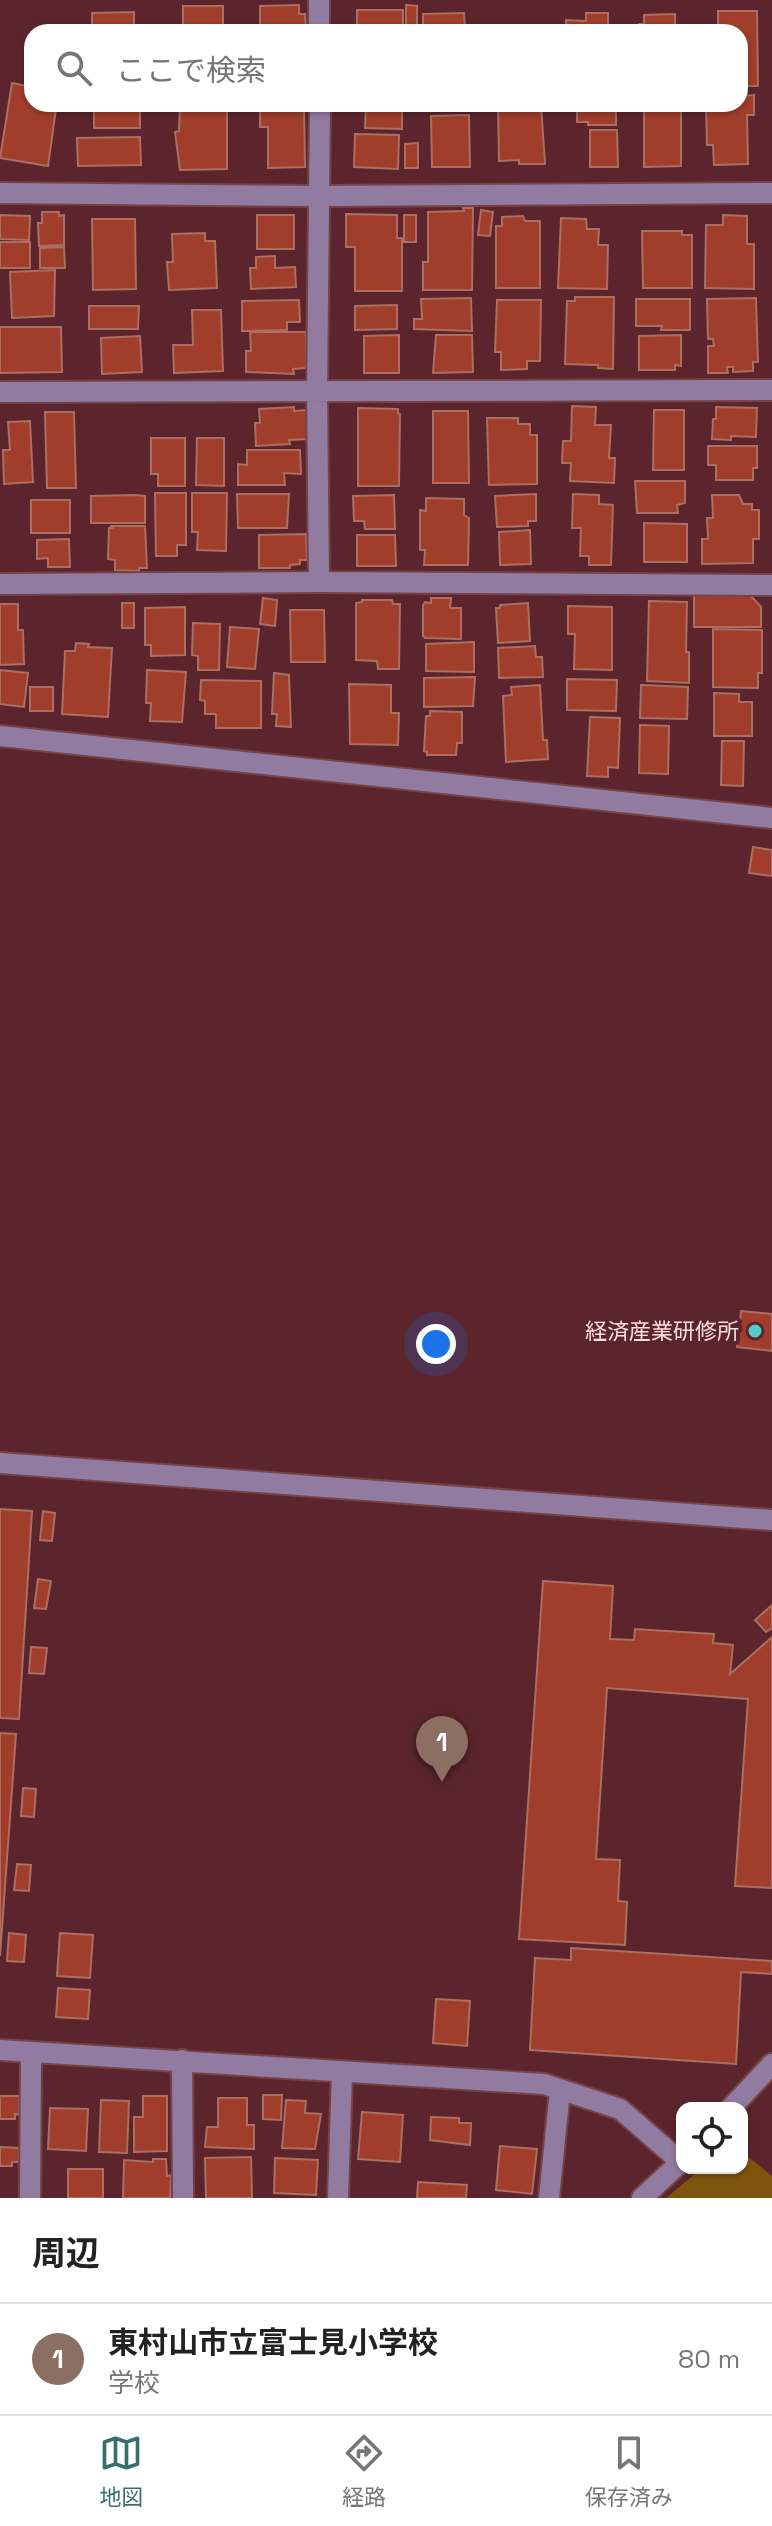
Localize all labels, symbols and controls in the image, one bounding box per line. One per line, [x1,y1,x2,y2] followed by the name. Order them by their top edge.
[24,24,748,112] search box
[52,46,96,90] icon: search
[116,51,266,90] text: ここで検索
[585,1317,739,1345] place label: 経済産業研修所
[746,1322,764,1340] marker: 経済産業研修所
[416,1324,456,1364] your location
[416,1716,468,1782] pin: 1
[676,2102,748,2174] map controls
[676,2102,748,2174] button: locate
[32,2232,100,2275] text: 周辺
[108,2323,438,2362] text: 東村山市立富士見小学校
[52,2342,64,2376] text: 1
[678,2342,740,2376] text: 80 m
[108,2366,160,2400] text: 学校
[99,2431,143,2511] tab: 地図
[342,2431,386,2511] tab: 経路
[585,2431,673,2511] tab: 保存済み

